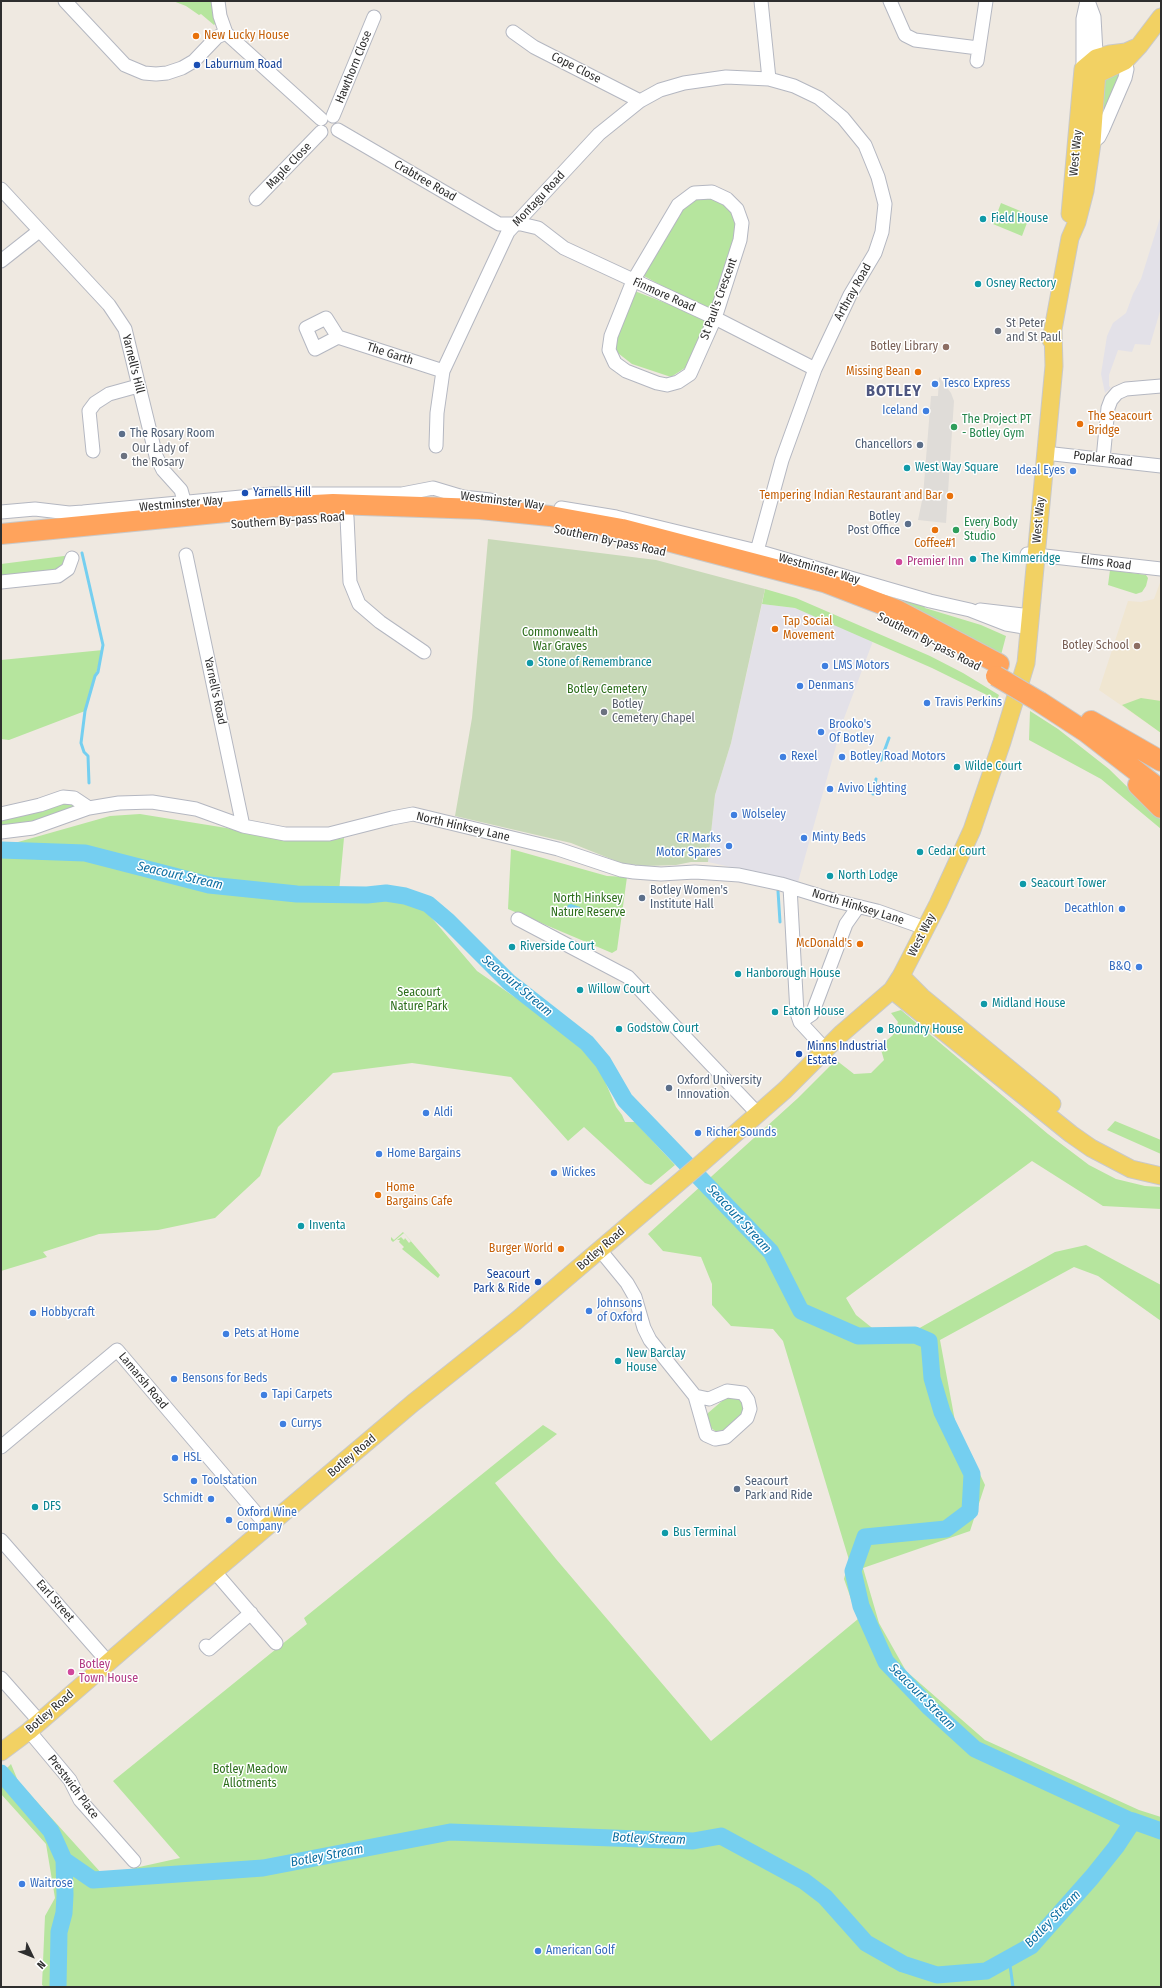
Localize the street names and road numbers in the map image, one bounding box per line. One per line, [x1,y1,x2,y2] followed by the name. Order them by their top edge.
[333,28,375,106] street label: Hawthorn Close
[549,49,603,87] street label: Cope Close
[1067,129,1085,177] street label: West Way
[263,140,315,192] street label: Maple Close
[391,157,459,205] street label: Crabtree Road
[510,168,568,230] street label: Montagu Road
[698,256,740,342] street label: St Paul's Crescent
[831,261,875,323] street label: Arthray Road
[630,275,698,315] street label: Finmore Road
[119,333,147,395] street label: Yarnell's Hill
[365,340,415,368] street label: The Garth
[1073,448,1133,470] street label: Poplar Road
[459,489,545,513] street label: Westminster Way
[139,493,223,515] street label: Westminster Way
[1030,496,1048,544] street label: West Way
[231,510,345,532] street label: Southern By-pass Road
[553,522,667,560] street label: Southern By-pass Road
[777,551,861,587] street label: Westminster Way
[1080,553,1132,573] street label: Elms Road
[875,610,983,674] street label: Southern By-pass Road
[201,656,229,726] street label: Yarnell's Road
[415,809,511,845] street label: North Hinksey Lane
[810,886,906,928] street label: North Hinksey Lane
[905,911,939,959] street label: West Way
[574,1224,628,1274] street label: Botley Road
[115,1350,171,1412] street label: Lamarsh Road
[325,1432,379,1480] street label: Botley Road
[33,1577,77,1625] street label: Earl Street
[23,1687,77,1737] street label: Botley Road
[44,1752,102,1822] street label: Prestwich Place

